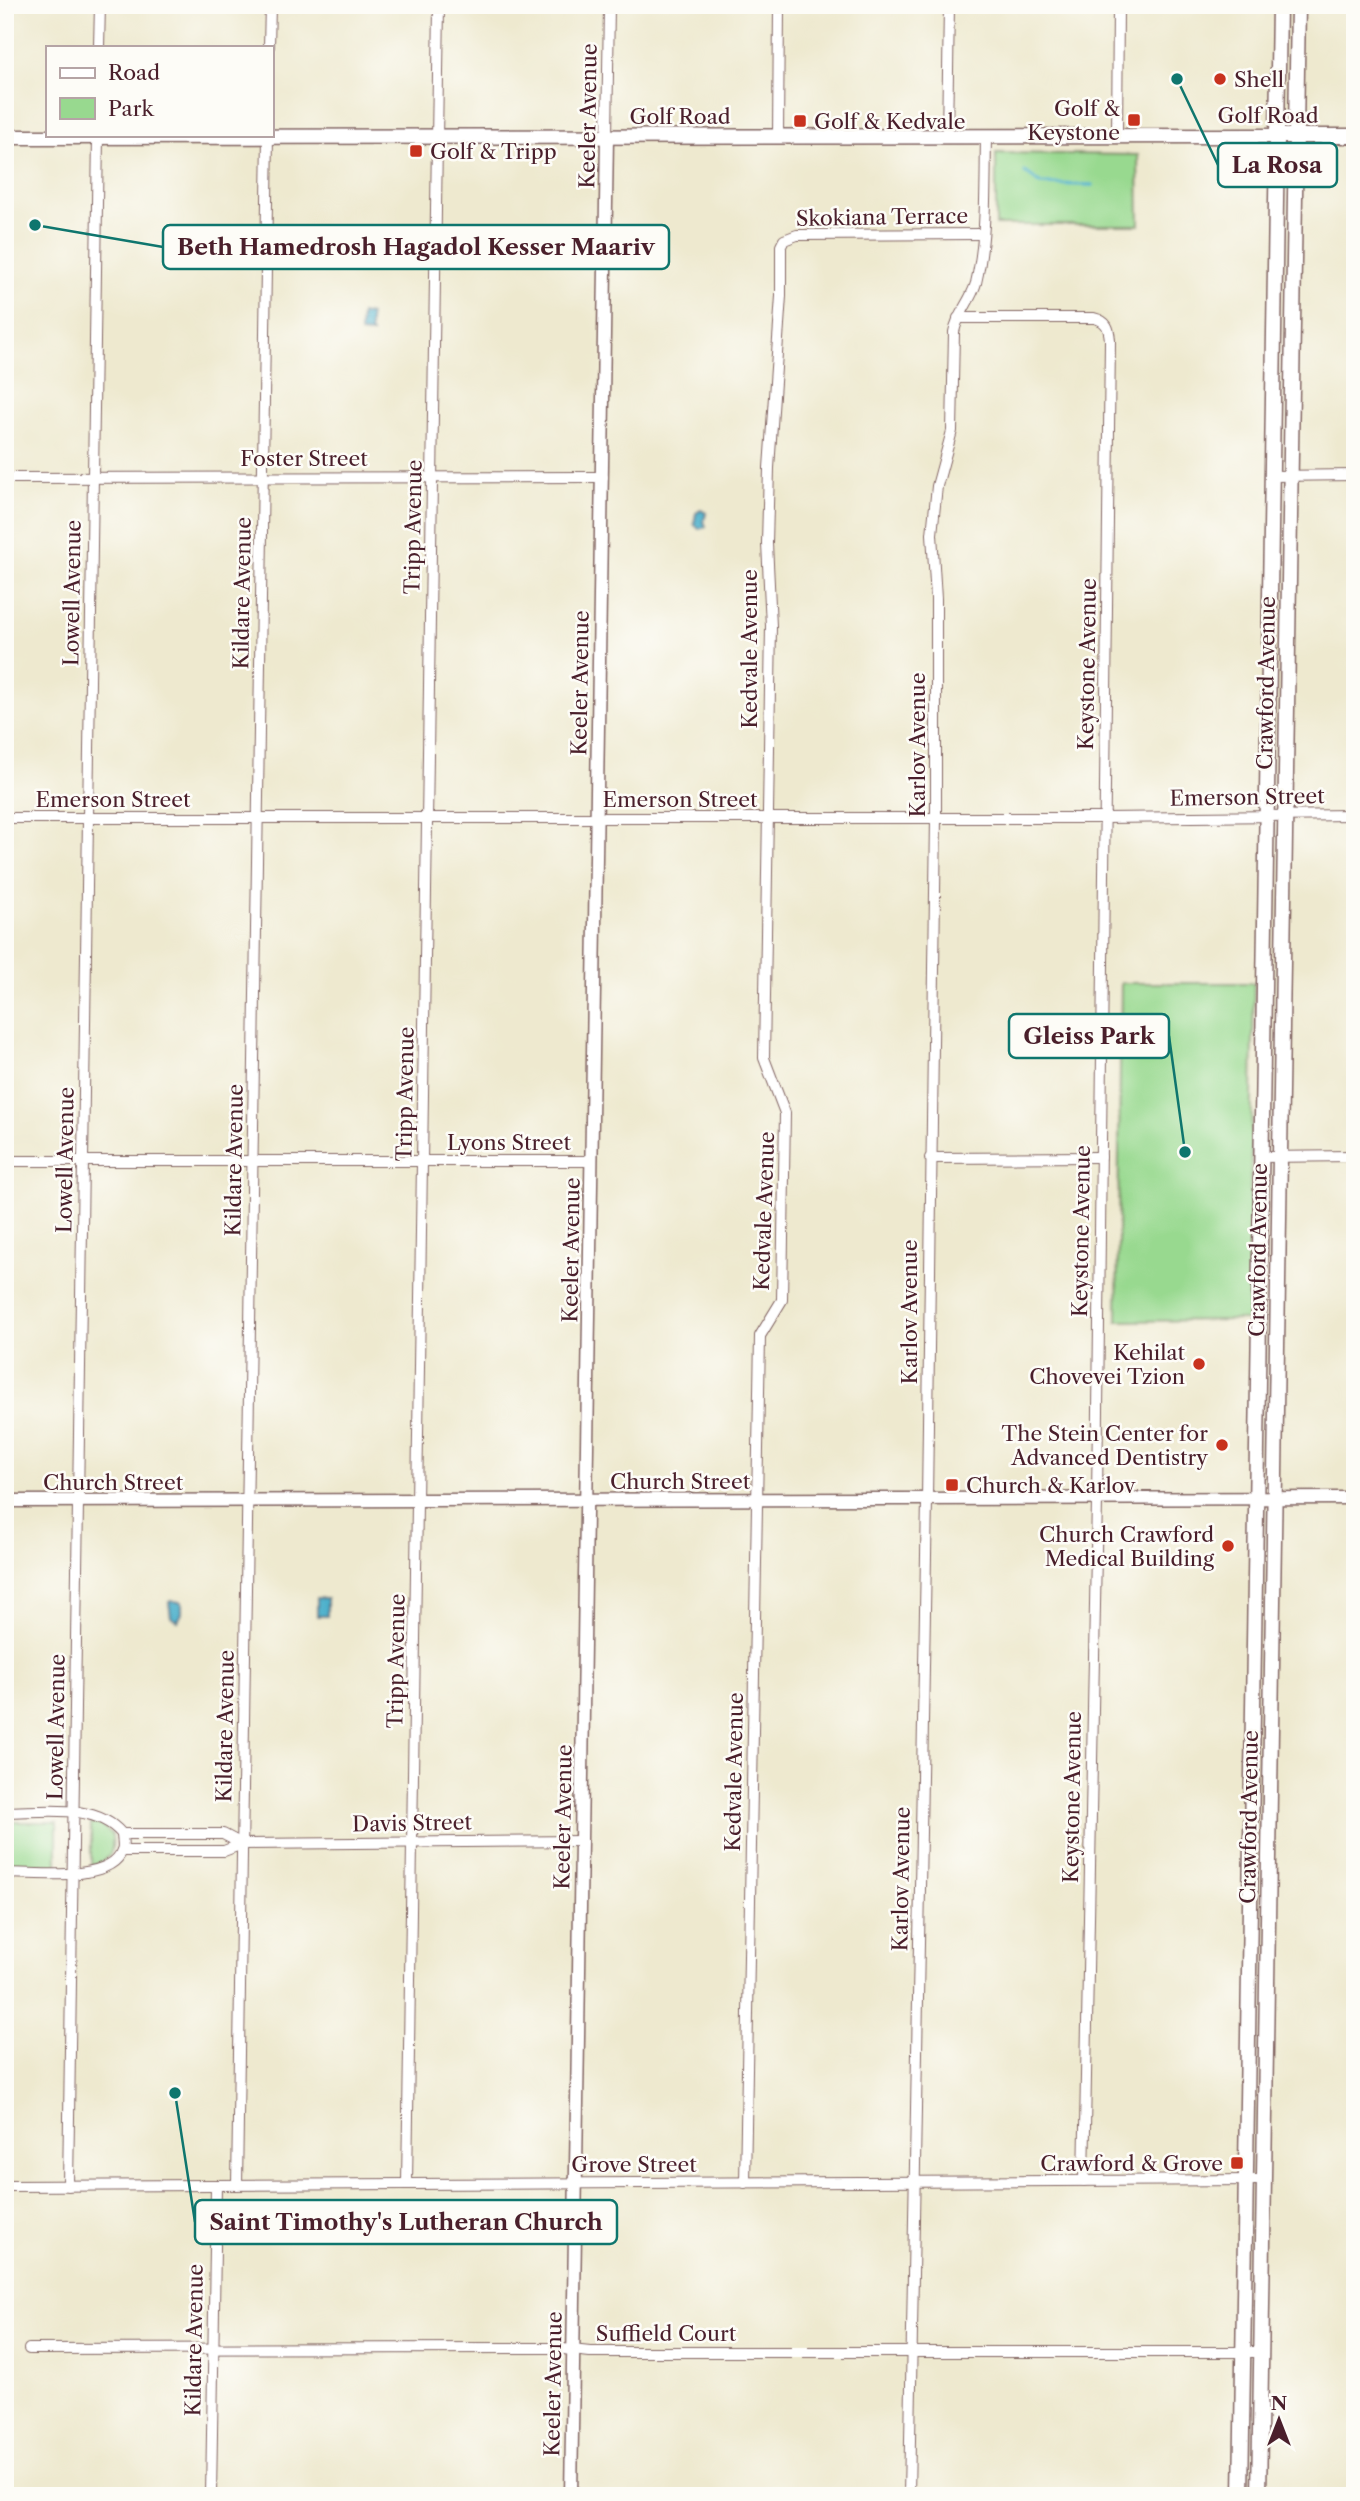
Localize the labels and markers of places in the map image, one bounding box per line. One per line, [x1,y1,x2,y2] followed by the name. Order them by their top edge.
[1234,67,1284,92] place label: Shell
[1212,71,1228,87] marker: Shell
[1027,96,1120,145] place label: Golf & Keystone
[814,109,966,134] place label: Golf & Kedvale
[1126,112,1142,128] marker: Golf & Keystone
[792,113,808,129] marker: Golf & Kedvale
[430,139,557,164] place label: Golf & Tripp
[408,143,424,159] marker: Golf & Tripp
[1218,143,1337,187] callout: La Rosa
[163,225,669,269] callout: Beth Hamedrosh Hagadol Kesser Maariv
[1009,1014,1169,1058] callout: Gleiss Park
[1029,1340,1186,1389] place label: Kehilat Chovevei Tzion
[1191,1356,1207,1372] marker: Kehilat Chovevei Tzion
[1002,1421,1208,1470] place label: The Stein Center for Advanced Dentistry
[1214,1437,1230,1453] marker: The Stein Center for Advanced Dentistry
[966,1473,1136,1498] place label: Church & Karlov
[944,1477,960,1493] marker: Church & Karlov
[1039,1522,1215,1571] place label: Church Crawford Medical Building
[1220,1538,1236,1554] marker: Church Crawford Medical Building
[1040,2151,1223,2176] place label: Crawford & Grove
[1229,2155,1245,2171] marker: Crawford & Grove
[195,2200,617,2244] callout: Saint Timothy's Lutheran Church

